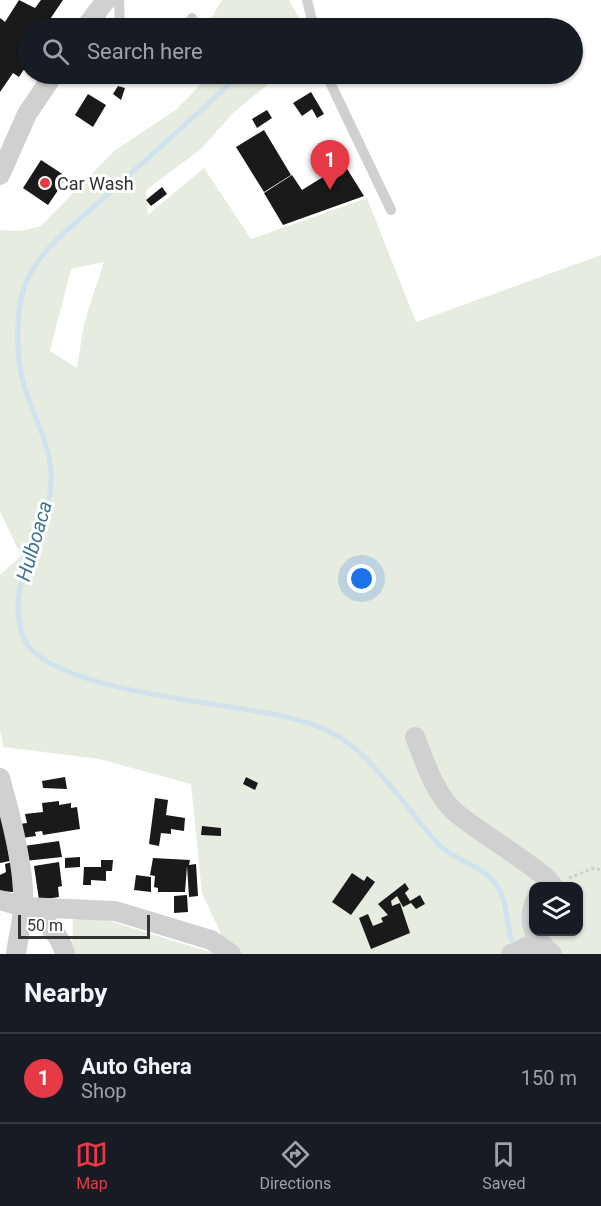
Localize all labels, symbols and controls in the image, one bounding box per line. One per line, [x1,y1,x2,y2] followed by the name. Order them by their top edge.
[18,18,583,84] search box
[39,35,72,68] icon: search
[87,39,203,64] text: Search here
[310,140,350,190] pin: 1
[57,173,134,194] place label: Car Wash
[38,176,52,190] marker: Car Wash
[11,498,57,584] water label: Hulboaca
[347,564,376,593] your location
[529,882,583,936] map controls
[529,882,583,936] button: layers
[18,912,150,940] scale bar
[27,916,63,935] text: 50 m
[24,978,107,1008] text: Nearby
[81,1054,192,1079] text: Auto Ghera
[38,1066,49,1090] text: 1
[521,1066,577,1090] text: 150 m
[81,1079,127,1103] text: Shop
[75,1138,108,1193] tab: Map
[259,1138,331,1193] tab: Directions
[482,1138,526,1193] tab: Saved

